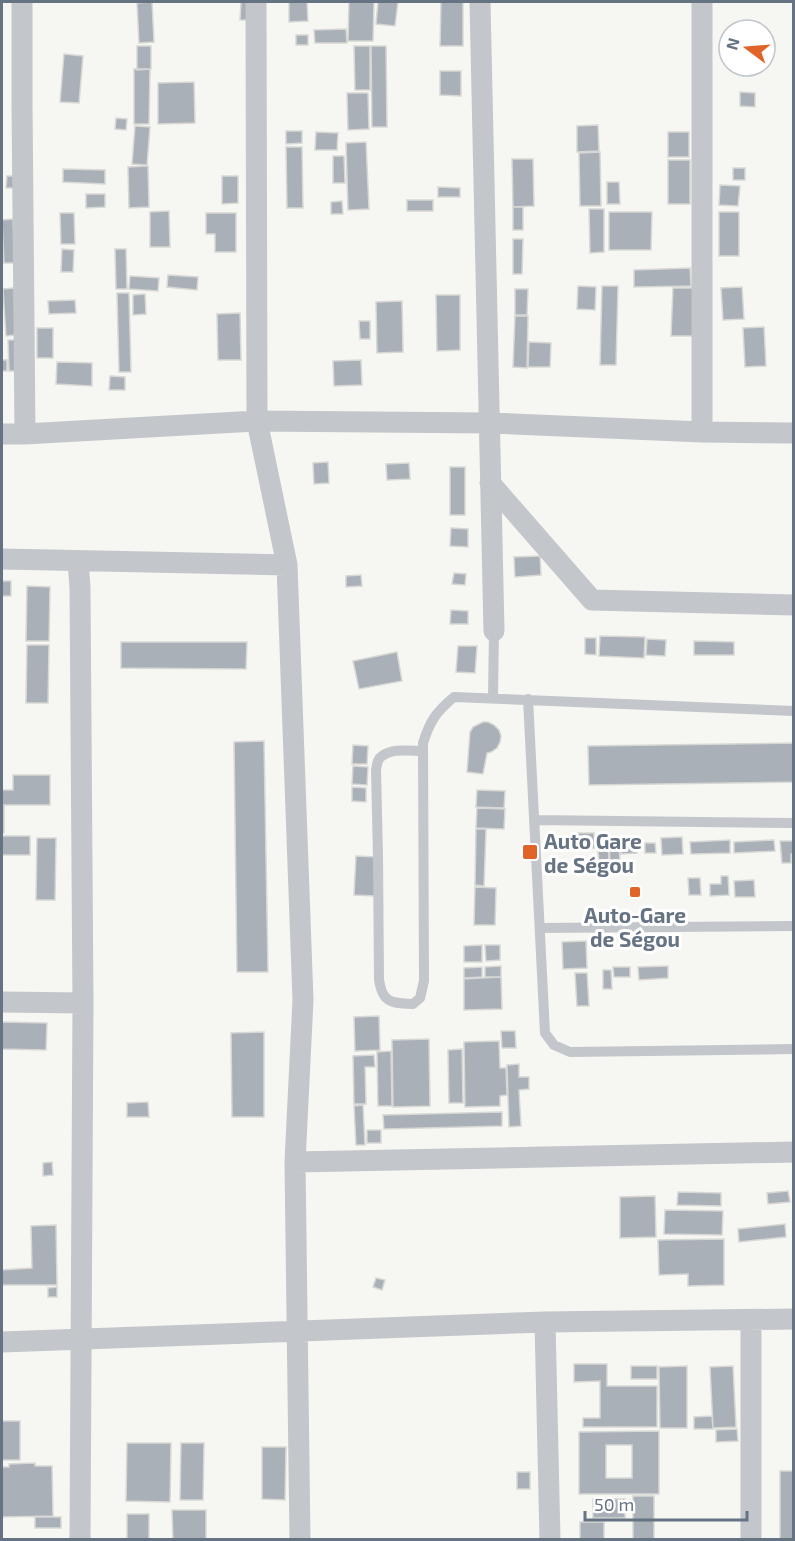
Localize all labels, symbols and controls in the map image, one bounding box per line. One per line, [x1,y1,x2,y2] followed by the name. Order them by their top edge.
[717,18,777,78] north arrow
[721,36,743,52] text: N
[544,828,642,877] place label: Auto Gare de Ségou
[521,843,539,861] marker: Auto Gare de Ségou
[628,885,642,899] marker: Auto-Gare de Ségou
[584,902,686,951] place label: Auto-Gare de Ségou
[585,1484,747,1522] scale bar
[594,1493,634,1515] text: 50 m

